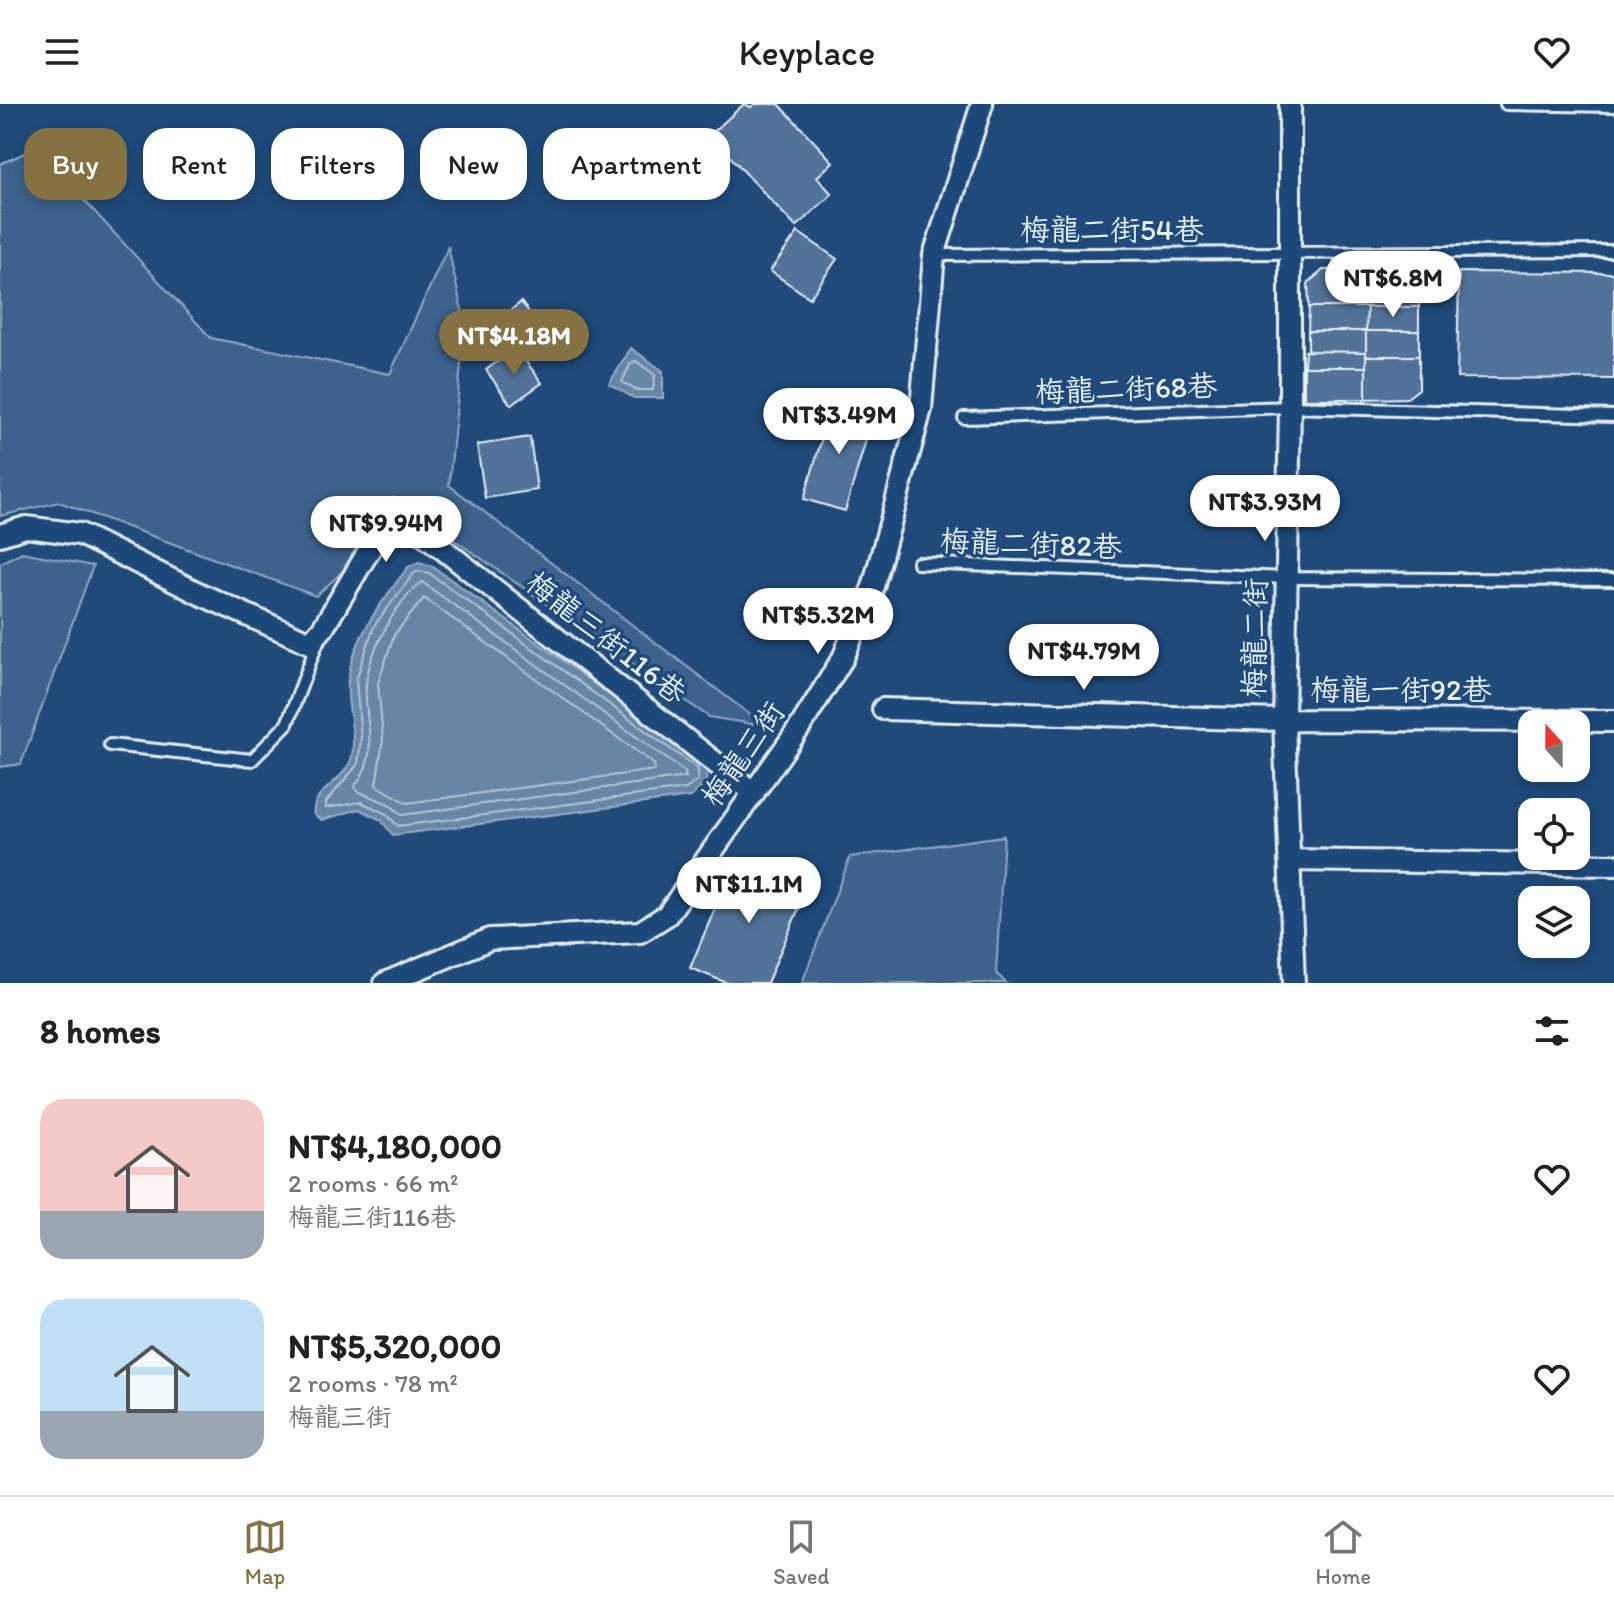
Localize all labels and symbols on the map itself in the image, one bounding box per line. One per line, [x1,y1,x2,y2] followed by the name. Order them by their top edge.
[1020,211,1204,248] street label: 梅龍二街54巷
[1319,251,1467,319] pin: NT$6.8M
[431,309,597,377] pin: NT$4.18M
[1034,367,1218,410] street label: 梅龍二街68巷
[756,388,922,456] pin: NT$3.49M
[1182,475,1348,543] pin: NT$3.93M
[303,496,469,564] pin: NT$9.94M
[939,522,1123,565] street label: 梅龍二街82巷
[519,563,694,712] street label: 梅龍三街116巷
[1235,578,1274,698] street label: 梅龍二街
[735,588,901,656] pin: NT$5.32M
[1001,624,1167,692] pin: NT$4.79M
[1310,671,1492,708] street label: 梅龍一街92巷
[693,694,792,813] street label: 梅龍三街
[1518,710,1590,782] north arrow
[666,857,832,925] pin: NT$11.1M

